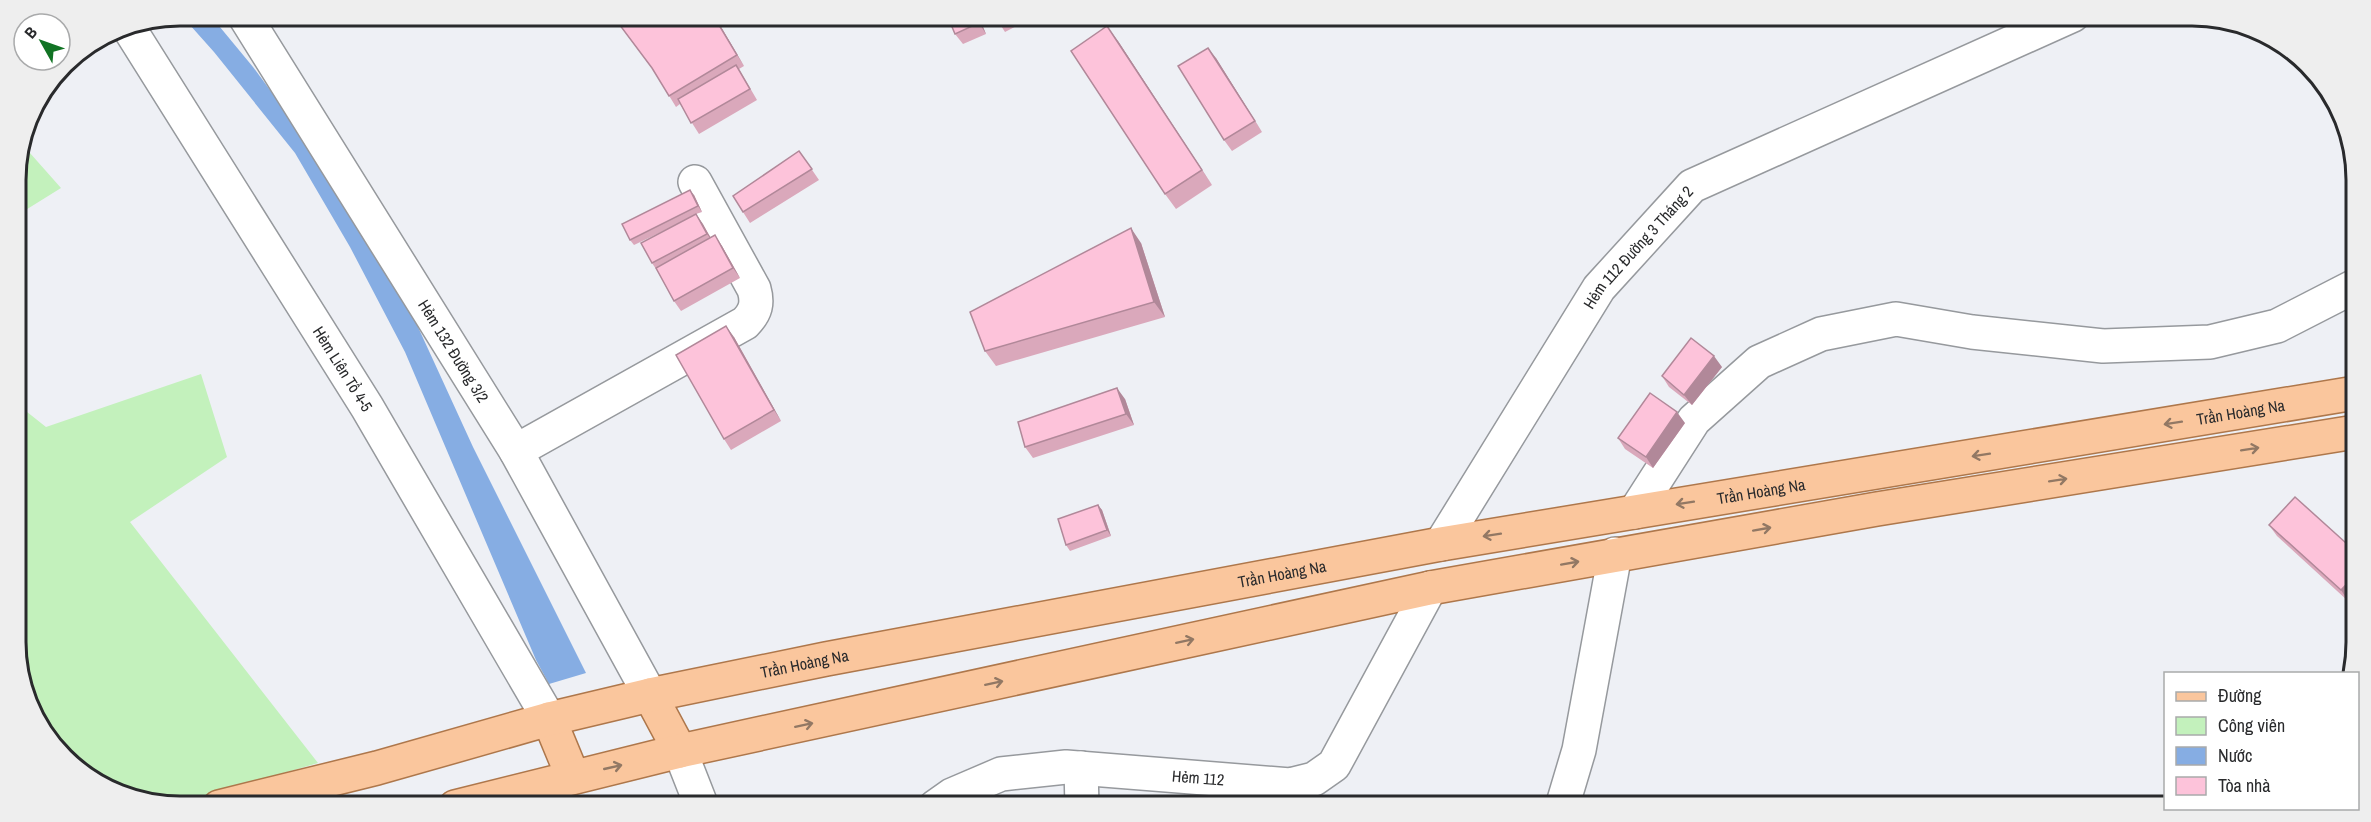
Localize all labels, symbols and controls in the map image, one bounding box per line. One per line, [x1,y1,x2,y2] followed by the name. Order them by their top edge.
[12,12,72,72] north arrow
[19,22,42,43] text: B
[1578,181,1698,313] street label: Hẻm 112 Đường 3 Tháng 2
[413,295,494,407] street label: Hẻm 132 Đường 3/2
[308,322,378,416] street label: Hẻm Liên Tổ 4-5
[2195,394,2287,430] street label: Trần Hoàng Na
[2164,418,2184,429] one-way arrow
[2240,443,2260,454] one-way arrow
[1971,449,1991,460] one-way arrow
[1715,473,1807,509] street label: Trần Hoàng Na
[2048,474,2067,485] one-way arrow
[1675,498,1695,509] one-way arrow
[1752,523,1771,534] one-way arrow
[1483,530,1503,541] one-way arrow
[1236,555,1329,593] street label: Trần Hoàng Na
[1560,557,1579,568] one-way arrow
[1175,635,1194,647] one-way arrow
[758,644,851,683] street label: Trần Hoàng Na
[2164,672,2359,810] legend
[984,677,1003,688] one-way arrow
[2218,683,2262,708] text: Đường
[2218,713,2285,738] text: Công viên
[794,718,813,730] one-way arrow
[2218,743,2252,768] text: Nước
[604,761,623,773] one-way arrow
[1171,765,1225,791] street label: Hẻm 112
[2218,773,2271,798] text: Tòa nhà

